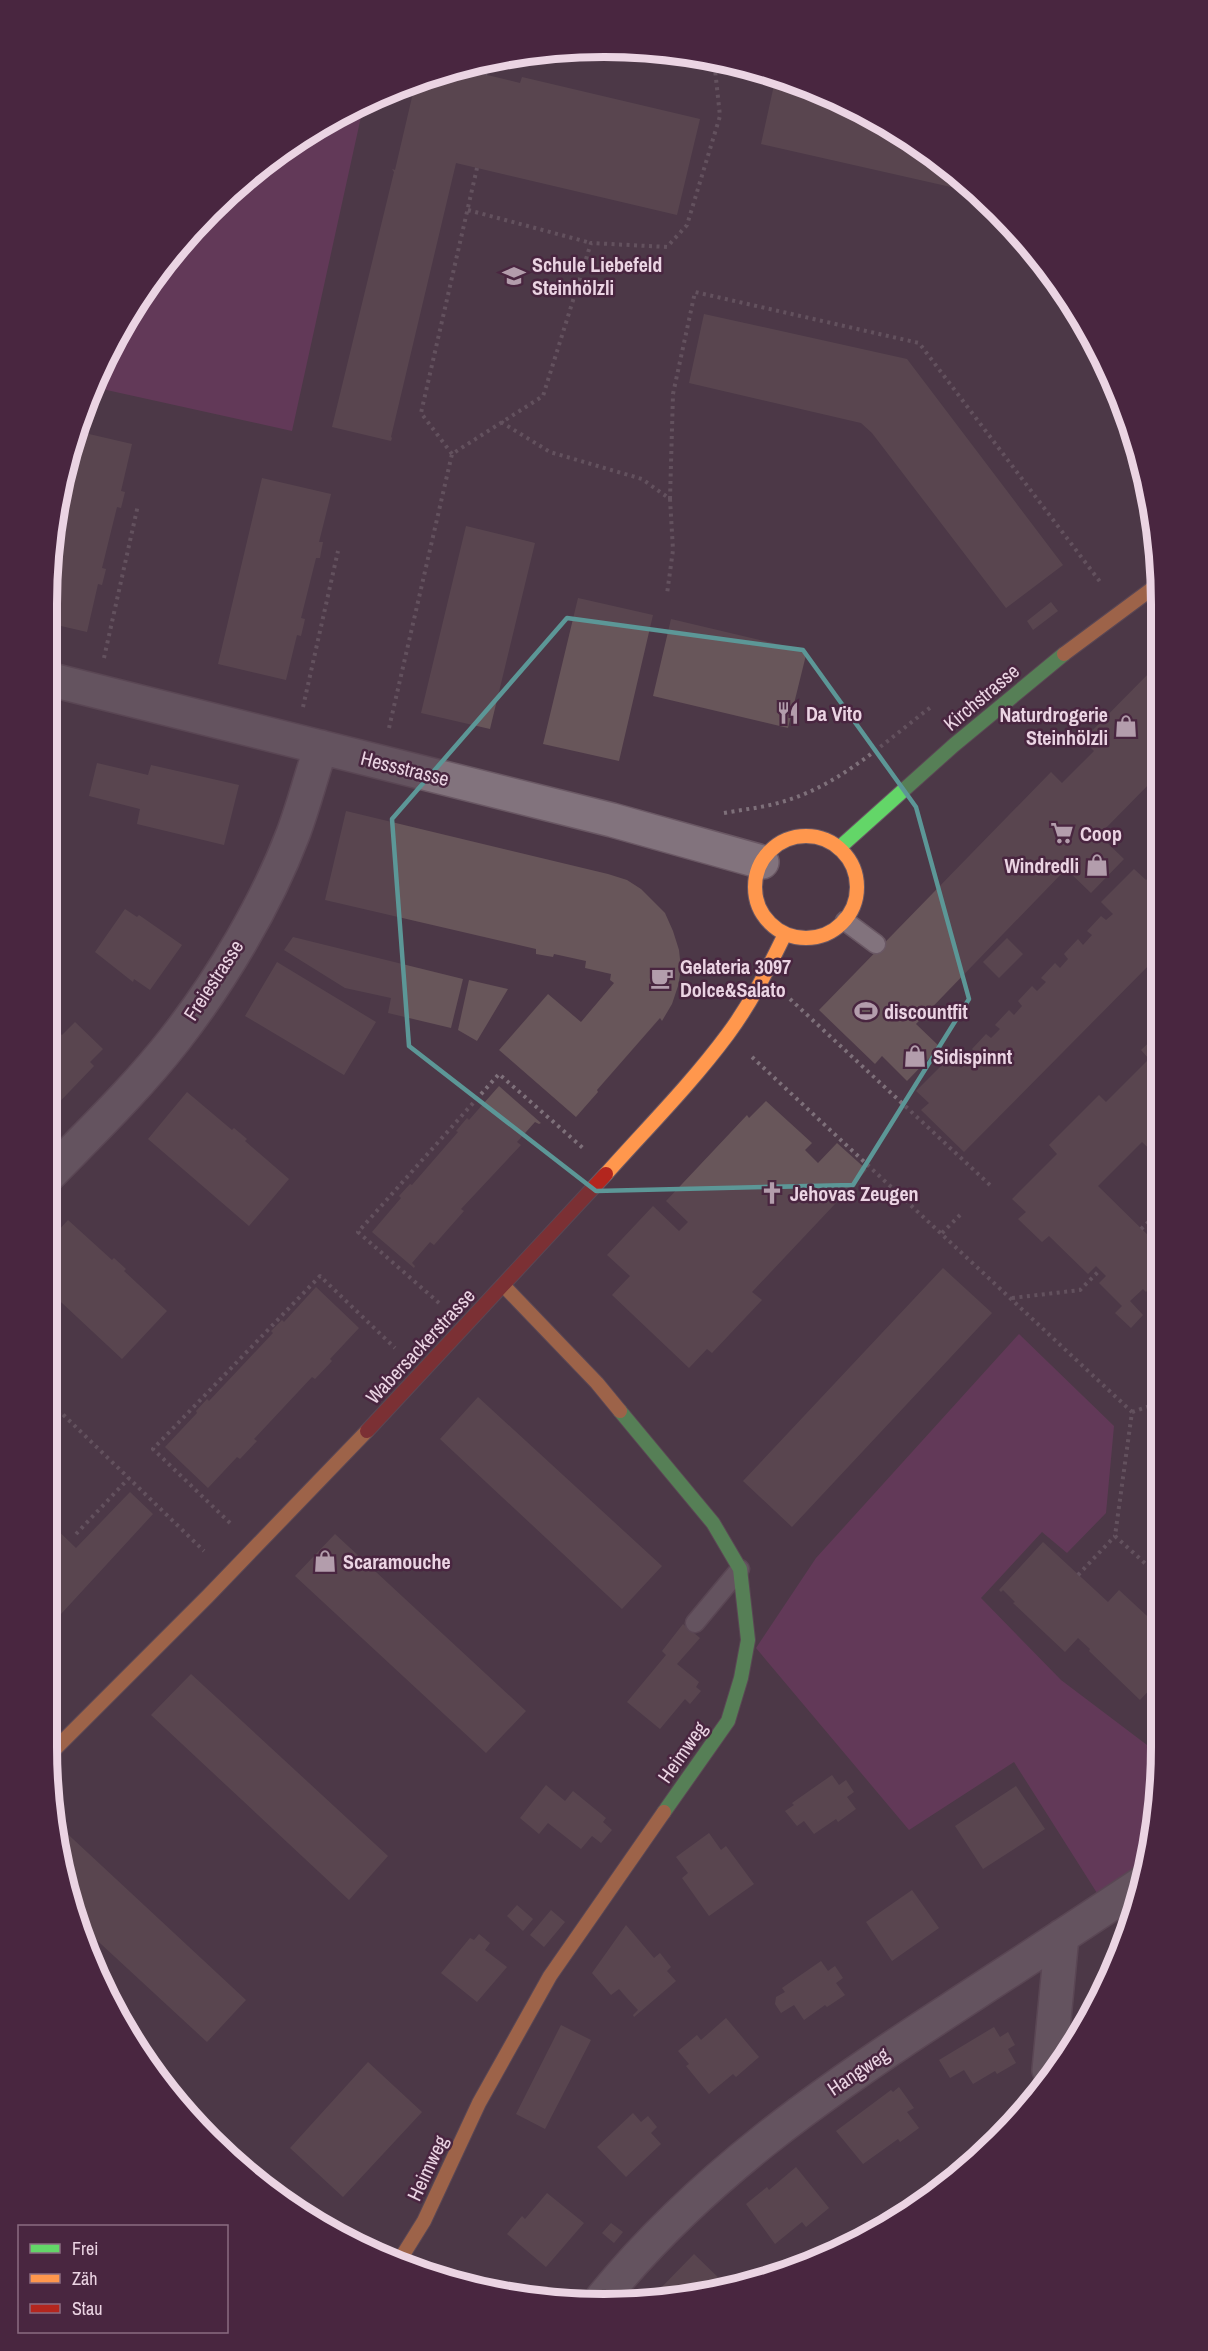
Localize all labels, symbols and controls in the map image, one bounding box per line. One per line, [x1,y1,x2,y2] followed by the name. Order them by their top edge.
[532,251,662,301] place label: Schule Liebefeld Steinhölzli
[501,263,527,289] school or university icon: Schule Liebefeld Steinhölzli
[937,657,1025,737] street label: Kirchstrasse
[775,700,801,726] restaurant icon: Da Vito
[806,700,862,727] place label: Da Vito
[1000,701,1108,751] place label: Naturdrogerie Steinhölzli
[1113,713,1139,739] shop icon: Naturdrogerie Steinhölzli
[358,744,452,792] street label: Hessstrasse
[1049,820,1075,846] supermarket icon: Coop
[1080,820,1122,847] place label: Coop
[1004,852,1079,879] place label: Windredli
[1084,852,1110,878] shop icon: Windredli
[177,934,249,1026] street label: Freiestrasse
[680,953,791,1003] place label: Gelateria 3097 Dolce&Salato
[649,965,675,991] cafe icon: Gelateria 3097 Dolce&Salato
[853,998,879,1024] sports icon: discountfit
[884,998,968,1025] place label: discountfit
[902,1043,928,1069] shop icon: Sidispinnt
[933,1043,1013,1070] place label: Sidispinnt
[759,1180,785,1206] church icon: Jehovas Zeugen
[790,1180,919,1207] place label: Jehovas Zeugen
[359,1282,481,1410] street label: Wabersackerstrasse
[312,1548,338,1574] shop icon: Scaramouche
[343,1548,451,1575] place label: Scaramouche
[651,1716,713,1788] street label: Heimweg
[822,2040,894,2102] street label: Hangweg
[400,2131,454,2205] street label: Heimweg
[18,2225,228,2333] legend
[72,2236,98,2261] text: Frei
[72,2266,97,2291] text: Zäh
[72,2296,102,2321] text: Stau

